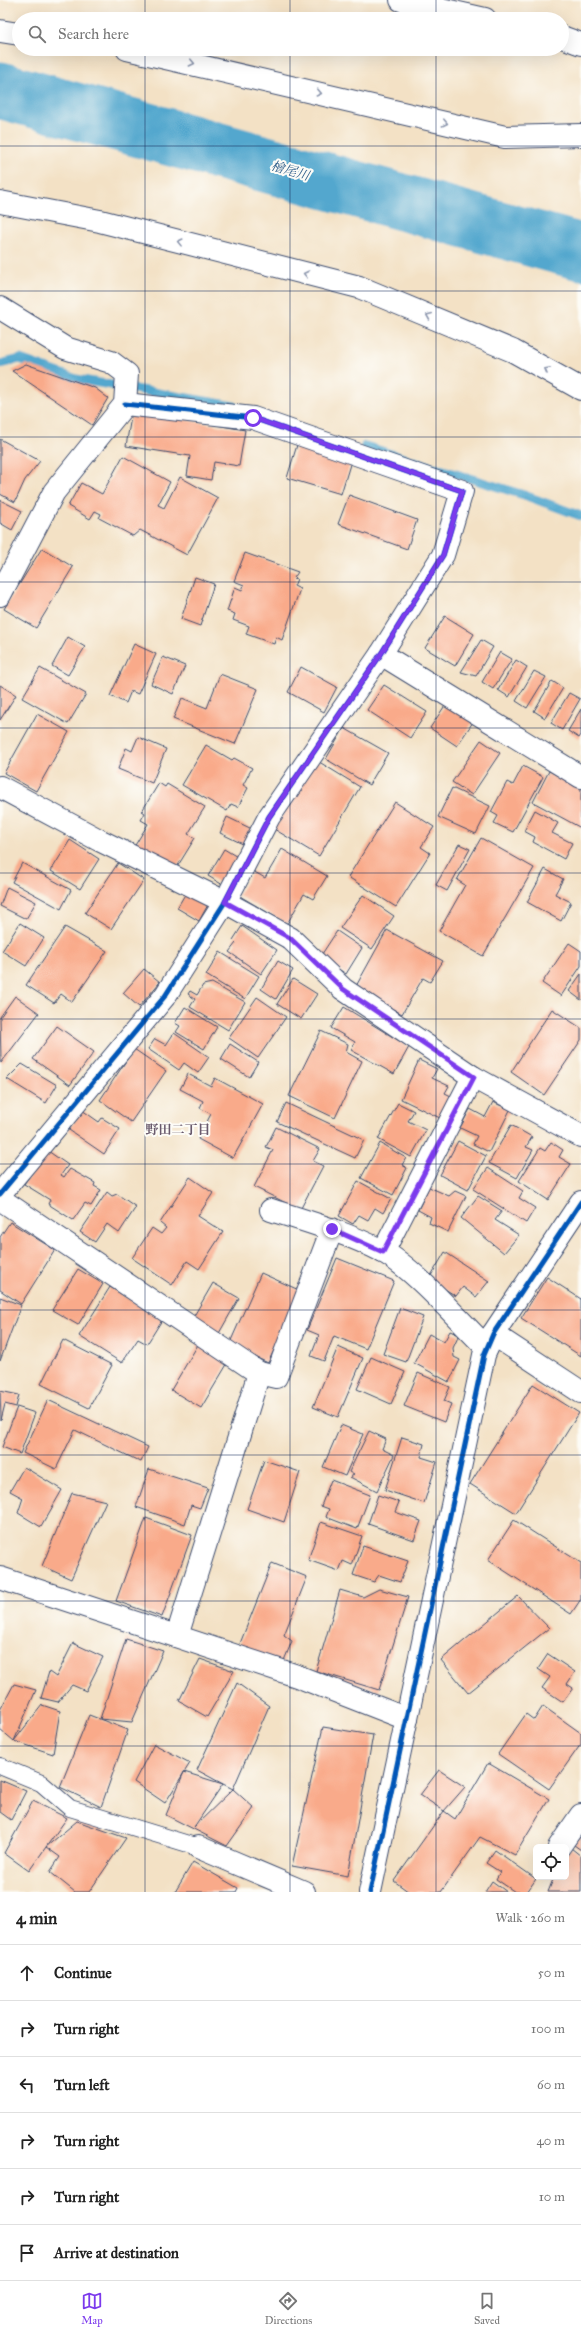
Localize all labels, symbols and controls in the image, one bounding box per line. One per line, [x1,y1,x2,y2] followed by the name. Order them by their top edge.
[12,12,569,56] search box
[26,23,48,45] icon: search
[58,25,129,43] text: Search here
[189,59,195,67] one-way arrow
[315,88,322,97] one-way arrow
[442,118,448,126] one-way arrow
[269,158,313,185] water label: 檜尾川
[177,238,184,246] one-way arrow
[303,270,310,278] one-way arrow
[425,313,433,321] one-way arrow
[544,367,551,375] one-way arrow
[244,409,262,427] route start
[145,1122,211,1138] district label: 野田二丁目
[323,1220,341,1238] route end
[533,1844,569,1880] map controls
[533,1844,569,1880] button: locate
[16,1908,57,1929] text: 4 min
[495,1910,565,1926] text: Walk · 260 m
[16,1962,38,1984] icon: ahead
[54,1964,112,1982] text: Continue
[538,1965,565,1981] text: 50 m
[16,2018,38,2040] icon: right
[54,2020,119,2038] text: Turn right
[531,2021,565,2037] text: 100 m
[16,2074,38,2096] icon: left
[54,2076,110,2094] text: Turn left
[537,2077,565,2093] text: 60 m
[16,2130,38,2152] icon: right
[54,2132,119,2150] text: Turn right
[536,2133,565,2149] text: 40 m
[16,2186,38,2208] icon: right
[54,2188,119,2206] text: Turn right
[539,2189,565,2205] text: 10 m
[16,2242,38,2264] icon: arrive
[54,2244,179,2262] text: Arrive at destination
[81,2290,103,2327] tab: Map
[265,2290,312,2327] tab: Directions
[474,2290,500,2327] tab: Saved

